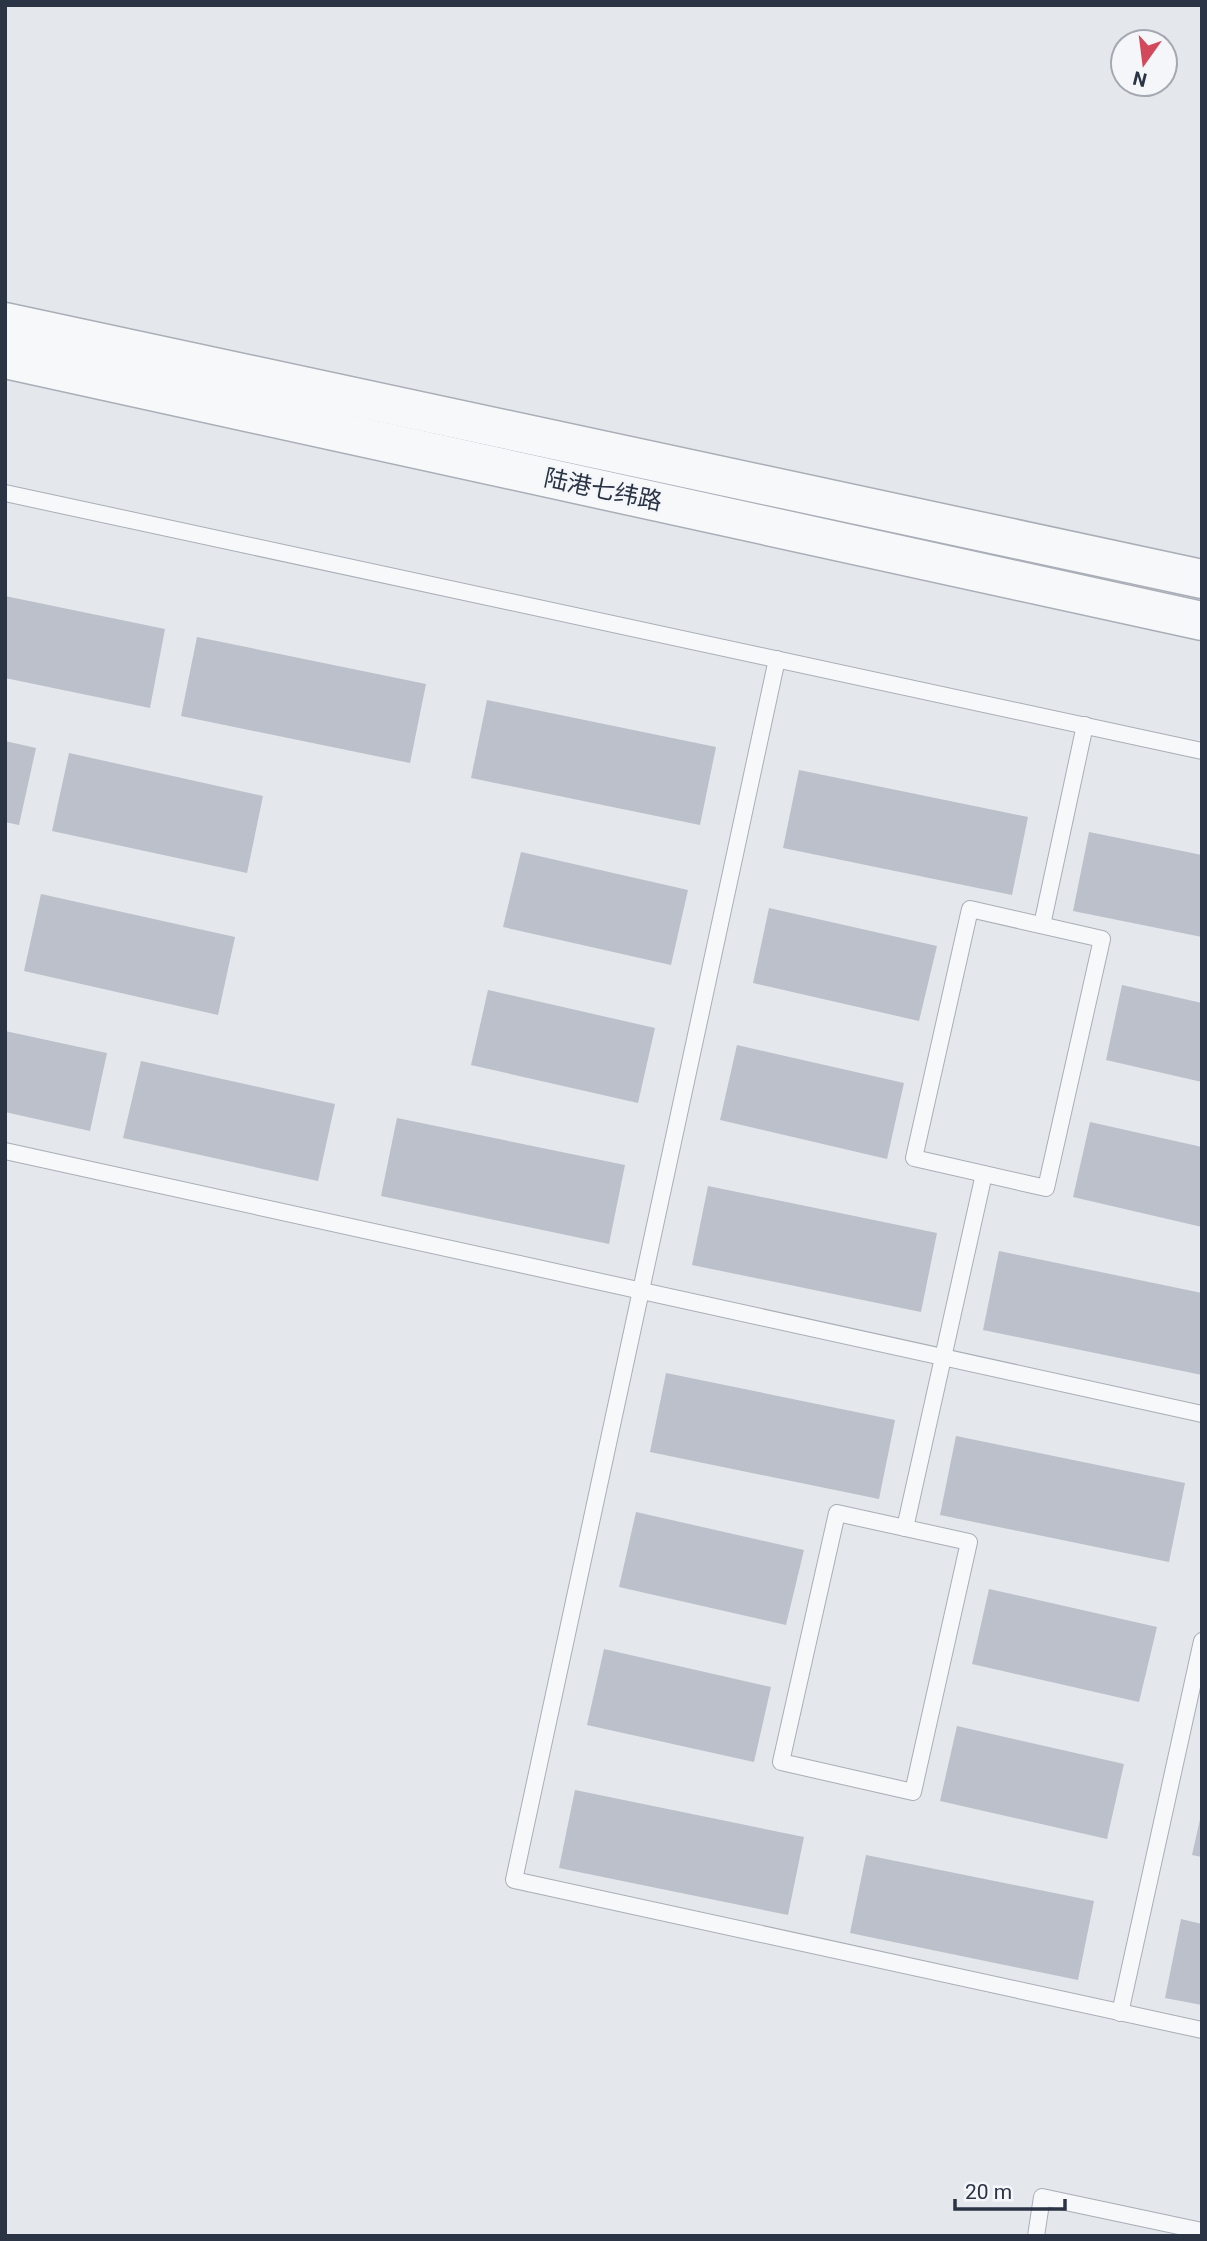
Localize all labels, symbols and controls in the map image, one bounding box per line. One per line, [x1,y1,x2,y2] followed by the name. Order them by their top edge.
[1109,28,1179,98] north arrow
[1131,66,1149,92] text: N
[541,464,665,516] street label: 陆港七纬路
[955,2168,1065,2212] scale bar
[965,2180,1012,2204] text: 20 m

